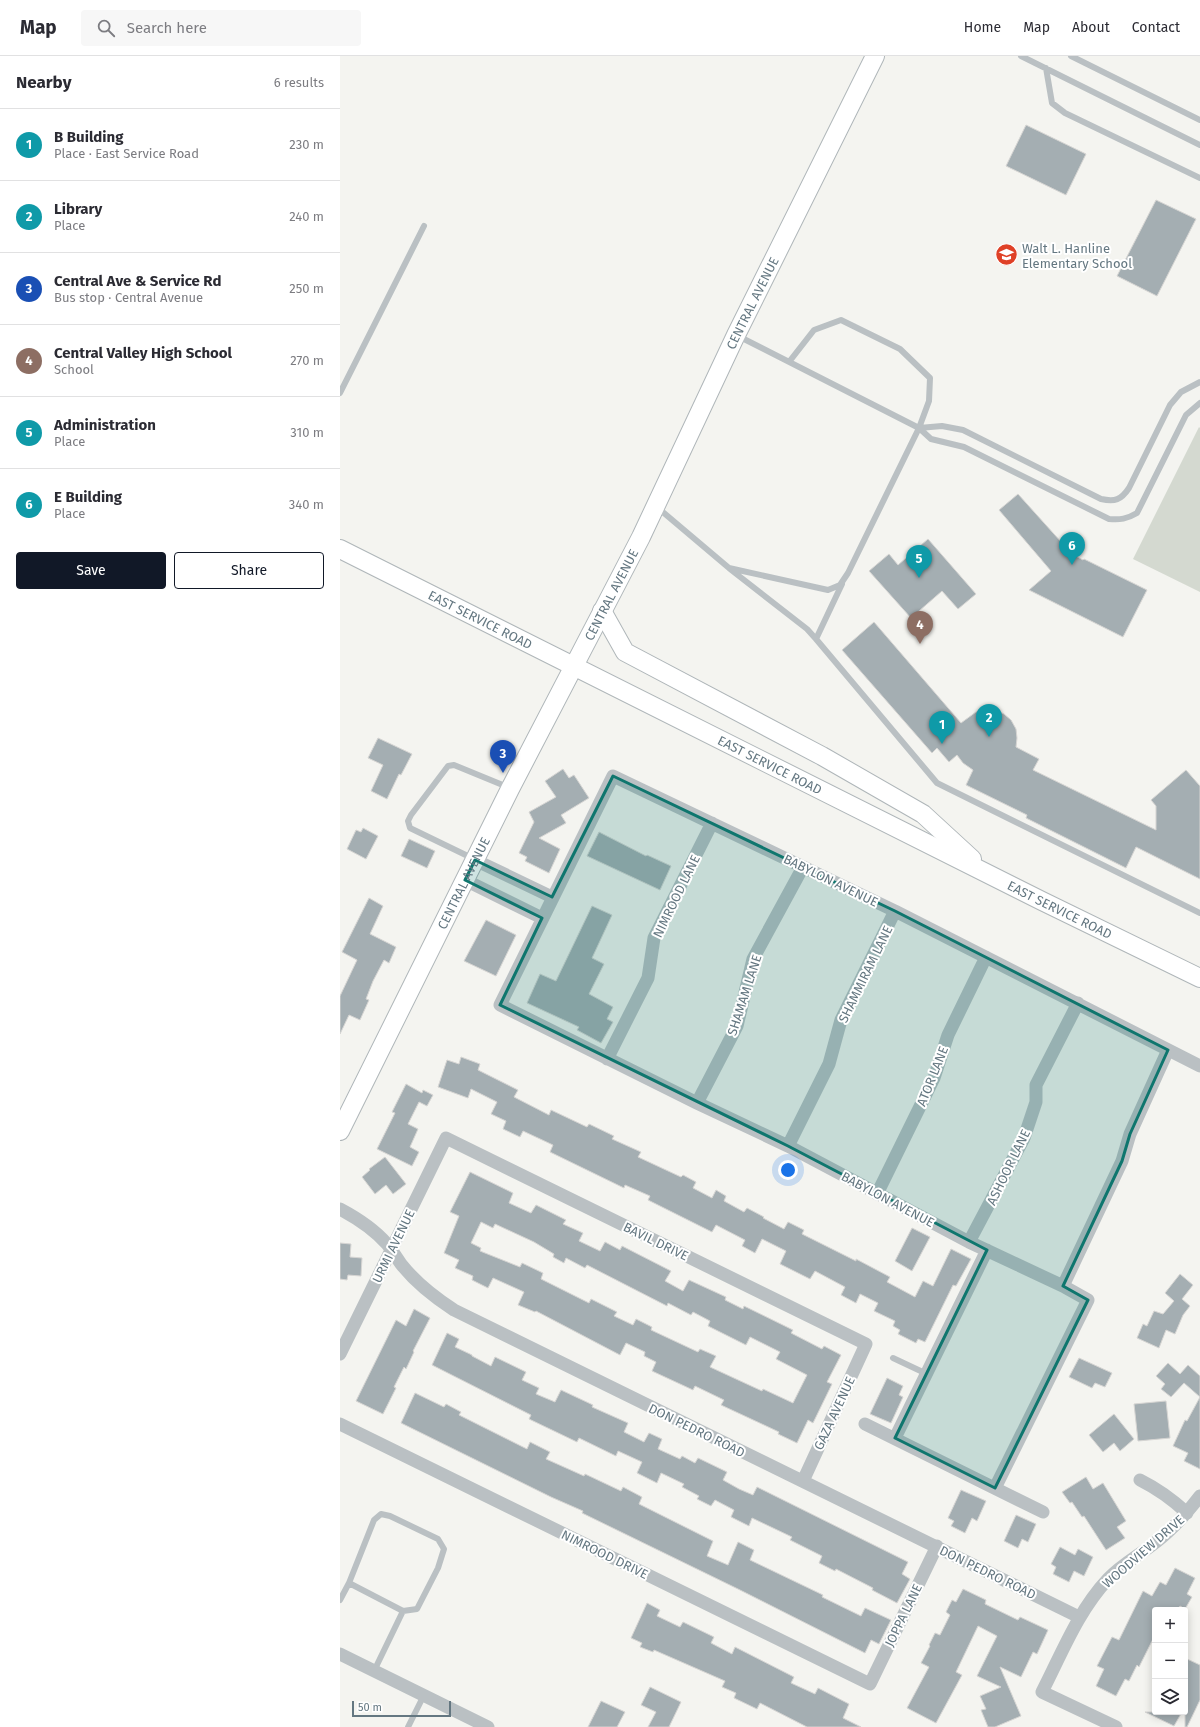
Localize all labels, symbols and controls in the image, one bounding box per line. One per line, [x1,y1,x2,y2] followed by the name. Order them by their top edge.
[81,10,361,46] search box
[20,16,57,39] text: Map
[95,17,117,39] icon: search
[127,19,207,37] text: Search here
[964,19,1001,36] text: Home
[1023,19,1050,36] text: Map
[1072,19,1110,36] text: About
[1132,19,1180,36] text: Contact
[16,72,71,93] text: Nearby
[274,75,324,90] text: 6 results
[54,128,123,146] text: B Building
[26,137,32,152] text: 1
[289,137,324,152] text: 230 m
[54,146,199,161] text: Place · East Service Road
[54,200,102,218] text: Library
[26,209,32,224] text: 2
[289,209,324,224] text: 240 m
[54,218,85,233] text: Place
[1022,241,1132,271] place label: Walt L. Hanline Elementary School
[994,242,1020,268] school or university icon: Walt L. Hanline Elementary School
[723,255,782,352] street label: CENTRAL AVENUE
[54,272,221,290] text: Central Ave & Service Rd
[26,281,32,296] text: 3
[289,281,324,296] text: 250 m
[54,290,203,305] text: Bus stop · Central Avenue
[54,344,232,362] text: Central Valley High School
[25,353,33,368] text: 4
[290,353,324,368] text: 270 m
[54,362,94,377] text: School
[54,416,156,434] text: Administration
[26,425,32,440] text: 5
[290,425,324,440] text: 310 m
[54,434,85,449] text: Place
[54,488,122,506] text: E Building
[25,497,33,512] text: 6
[289,497,324,512] text: 340 m
[54,506,85,521] text: Place
[1059,532,1085,565] pin: 6
[906,545,932,578] pin: 5
[582,547,641,643] street label: CENTRAL AVENUE
[16,552,166,589] button: Save
[174,552,324,589] button: Share
[426,587,535,652] street label: EAST SERVICE ROAD
[907,611,933,644] pin: 4
[976,704,1002,737] pin: 2
[929,711,955,744] pin: 1
[715,733,824,797] street label: EAST SERVICE ROAD
[490,740,516,773] pin: 3
[435,835,493,932] street label: CENTRAL AVENUE
[781,851,880,910] street label: BABYLON AVENUE
[650,852,703,940] street label: NIMROOD LANE
[1005,878,1114,942] street label: EAST SERVICE ROAD
[835,923,895,1025] street label: SHAMMIRAM LANE
[724,953,765,1038] street label: SHAMAM LANE
[914,1044,951,1108] street label: ATOR LANE
[984,1127,1033,1208] street label: ASHOOR LANE
[778,1160,798,1180] your location
[839,1169,937,1230] street label: BABYLON AVENUE
[369,1207,418,1285] street label: URMI AVENUE
[621,1219,691,1264] street label: BAVIL DRIVE
[811,1374,858,1452] street label: GAZA AVENUE
[646,1401,747,1460] street label: DON PEDRO ROAD
[1099,1512,1187,1591] street label: WOODVIEW DRIVE
[559,1527,651,1582] street label: NIMROOD DRIVE
[937,1543,1038,1602] street label: DON PEDRO ROAD
[882,1581,925,1649] street label: JOPPA LANE
[1152,1607,1188,1715] map controls
[1152,1607,1188,1643] button: +
[1152,1643,1188,1679] button: −
[1152,1679,1188,1715] button: layers
[352,1699,451,1718] scale bar
[358,1701,382,1714] text: 50 m

